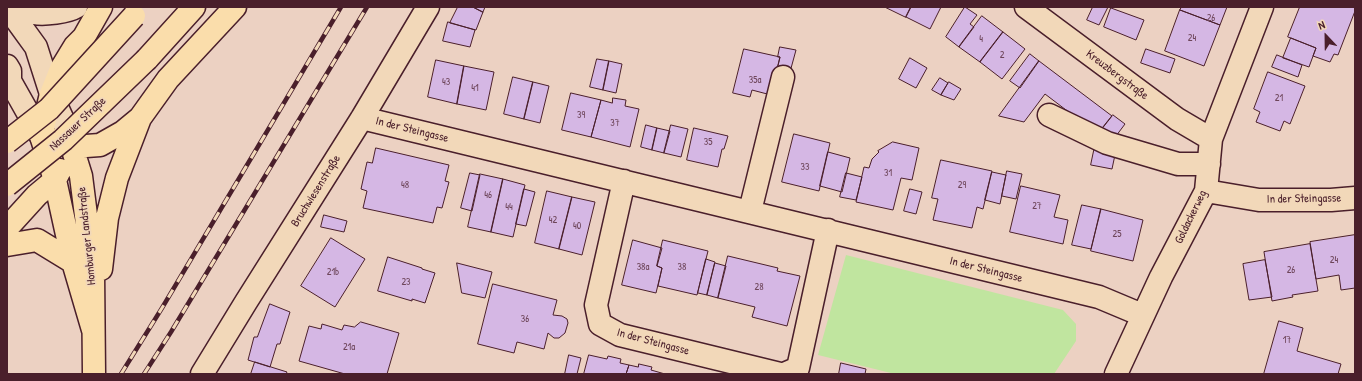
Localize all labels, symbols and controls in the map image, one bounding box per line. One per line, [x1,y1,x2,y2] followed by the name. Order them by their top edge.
[1207,12,1215,24] house number: 26
[1306,16,1346,56] north arrow
[1316,17,1327,32] text: N
[1188,32,1196,44] house number: 24
[979,33,983,45] house number: 4
[1083,47,1151,103] street label: Kreuzbergstraße
[1000,49,1004,61] house number: 2
[749,74,761,86] house number: 35a
[442,76,450,88] house number: 43
[471,82,479,94] house number: 41
[1275,92,1283,104] house number: 21
[47,94,109,154] street label: Nassauer Straße
[577,109,585,121] house number: 39
[374,114,450,146] street label: In der Steingasse
[610,117,620,129] house number: 37
[704,136,712,148] house number: 35
[288,152,344,230] street label: Bruchwiesenstraße
[801,161,809,173] house number: 33
[884,167,892,179] house number: 31
[401,179,409,191] house number: 48
[958,179,966,191] house number: 29
[75,186,99,286] street label: Homburger Landstraße
[1172,188,1210,246] street label: Goldackerweg
[484,189,492,201] house number: 46
[1267,191,1341,207] street label: In der Steingasse
[1032,200,1042,212] house number: 27
[505,201,513,213] house number: 44
[549,214,557,226] house number: 42
[573,220,581,232] house number: 40
[1113,228,1121,240] house number: 25
[948,254,1024,286] street label: In der Steingasse
[1330,254,1338,266] house number: 24
[637,261,649,273] house number: 38a
[678,261,686,273] house number: 38
[1287,264,1295,276] house number: 26
[327,266,339,278] house number: 21b
[401,276,411,288] house number: 23
[754,281,764,293] house number: 28
[521,313,529,325] house number: 36
[615,325,691,359] street label: In der Steingasse
[1283,334,1291,346] house number: 17
[343,341,355,353] house number: 21a

